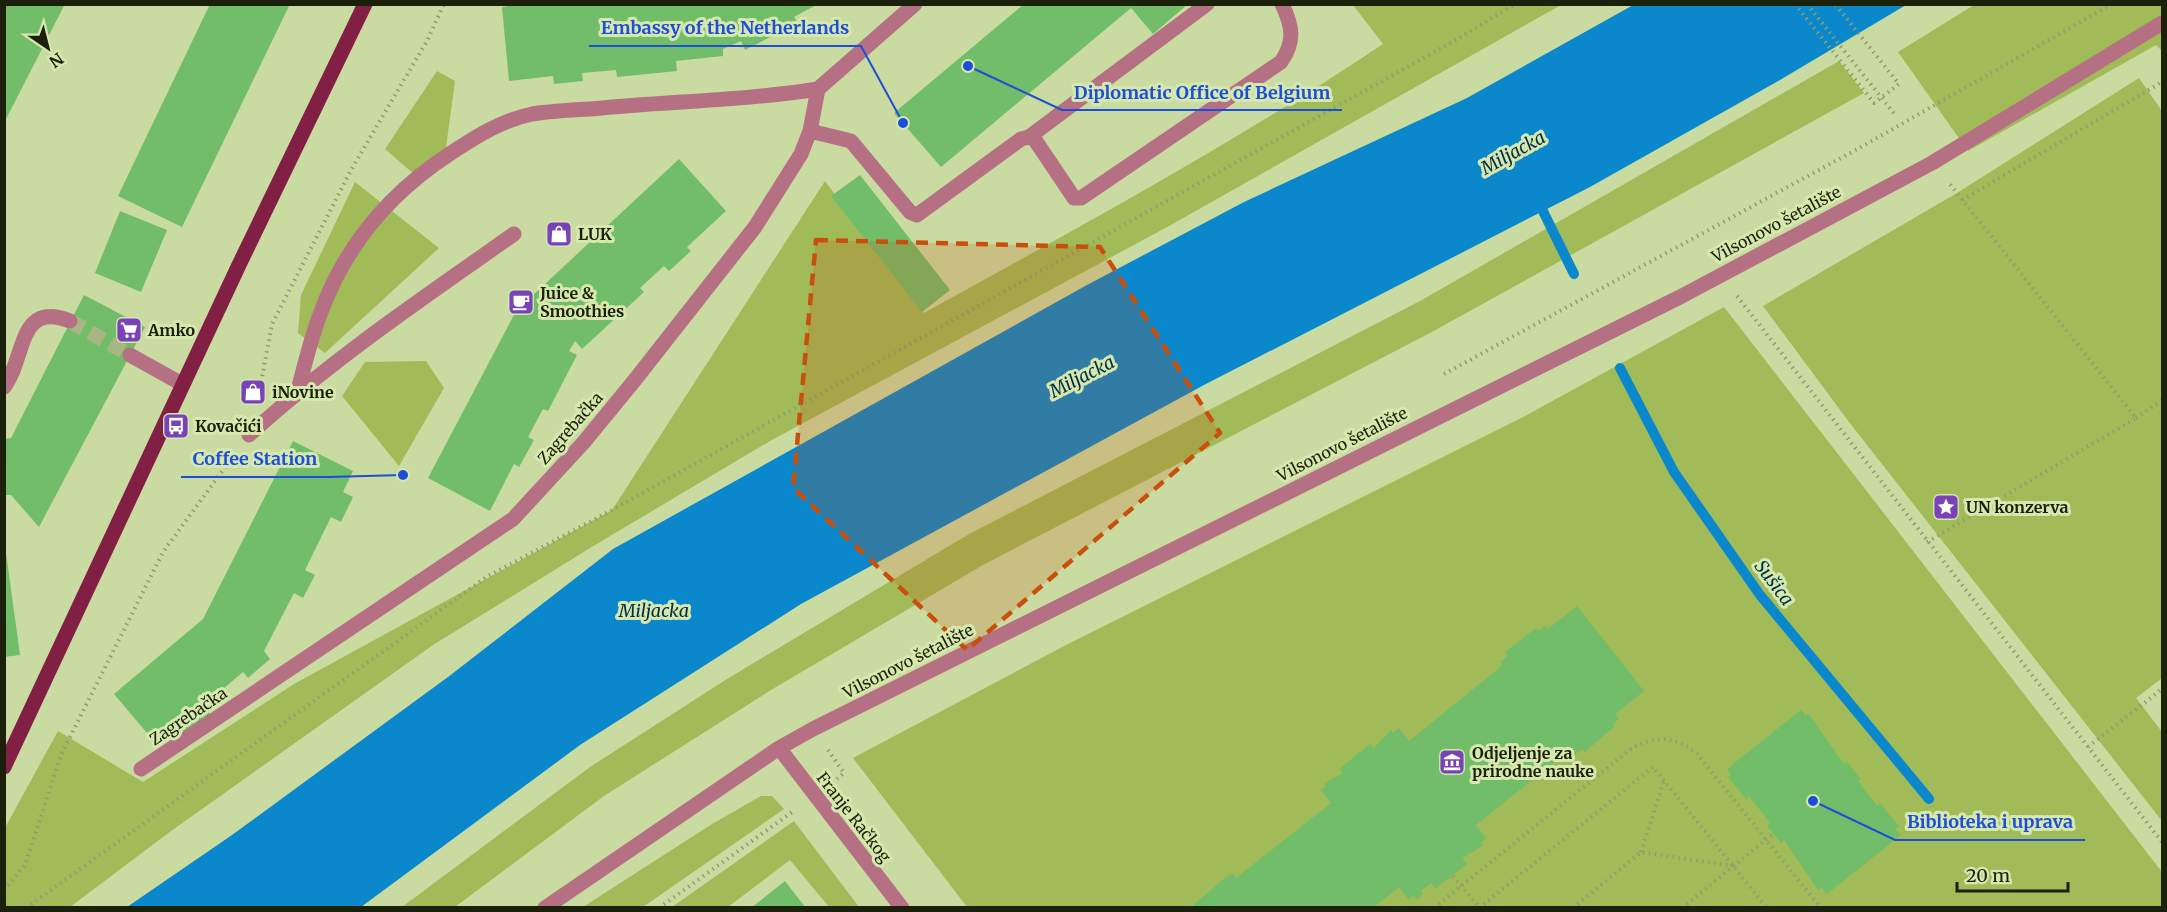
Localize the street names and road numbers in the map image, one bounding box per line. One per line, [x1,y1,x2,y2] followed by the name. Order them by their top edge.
[1707,182,1844,267] street label: Vilsonovo šetalište
[533,387,607,468] street label: Zagrebačka
[1273,403,1410,486] street label: Vilsonovo šetalište
[839,620,976,703] street label: Vilsonovo šetalište
[145,683,231,749] street label: Zagrebačka
[813,768,896,866] street label: Franje Račkog

